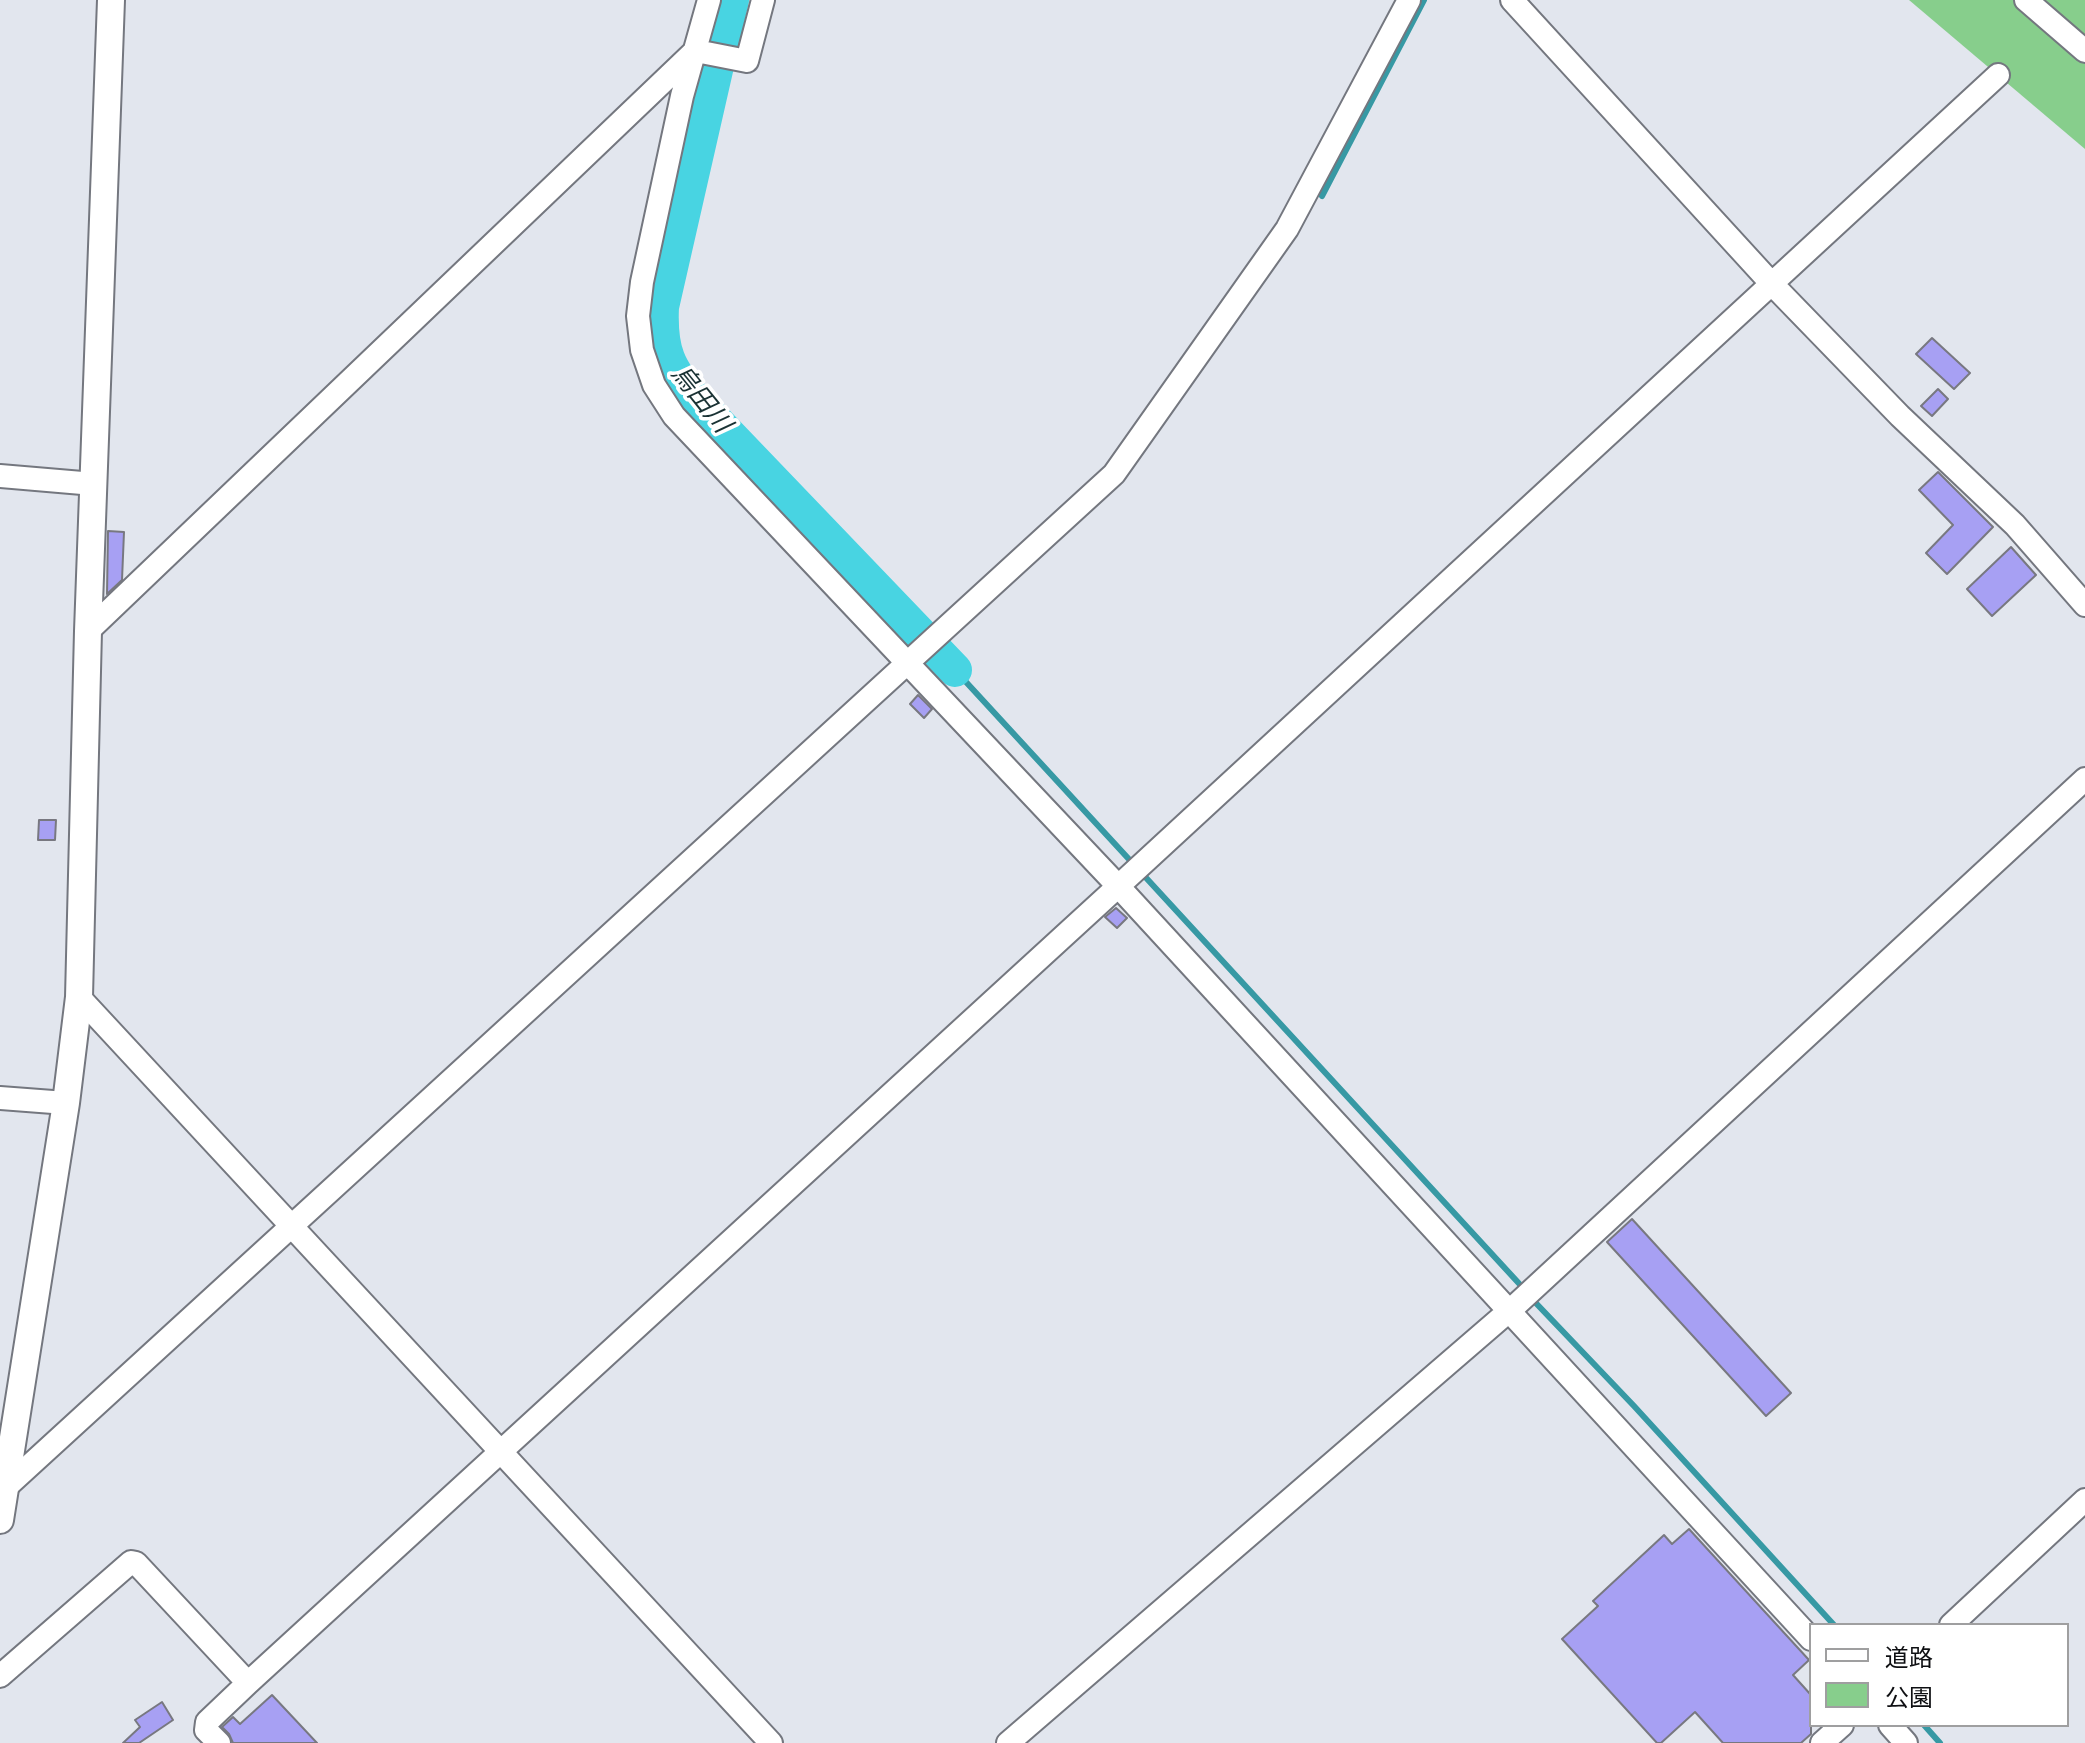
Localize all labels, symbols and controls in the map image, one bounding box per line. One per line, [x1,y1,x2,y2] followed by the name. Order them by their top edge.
[664,359,738,439] water label: 烏田川
[1809,1623,2069,1727] legend
[1885,1642,1933,1672] text: 道路
[1885,1682,1933,1712] text: 公園

